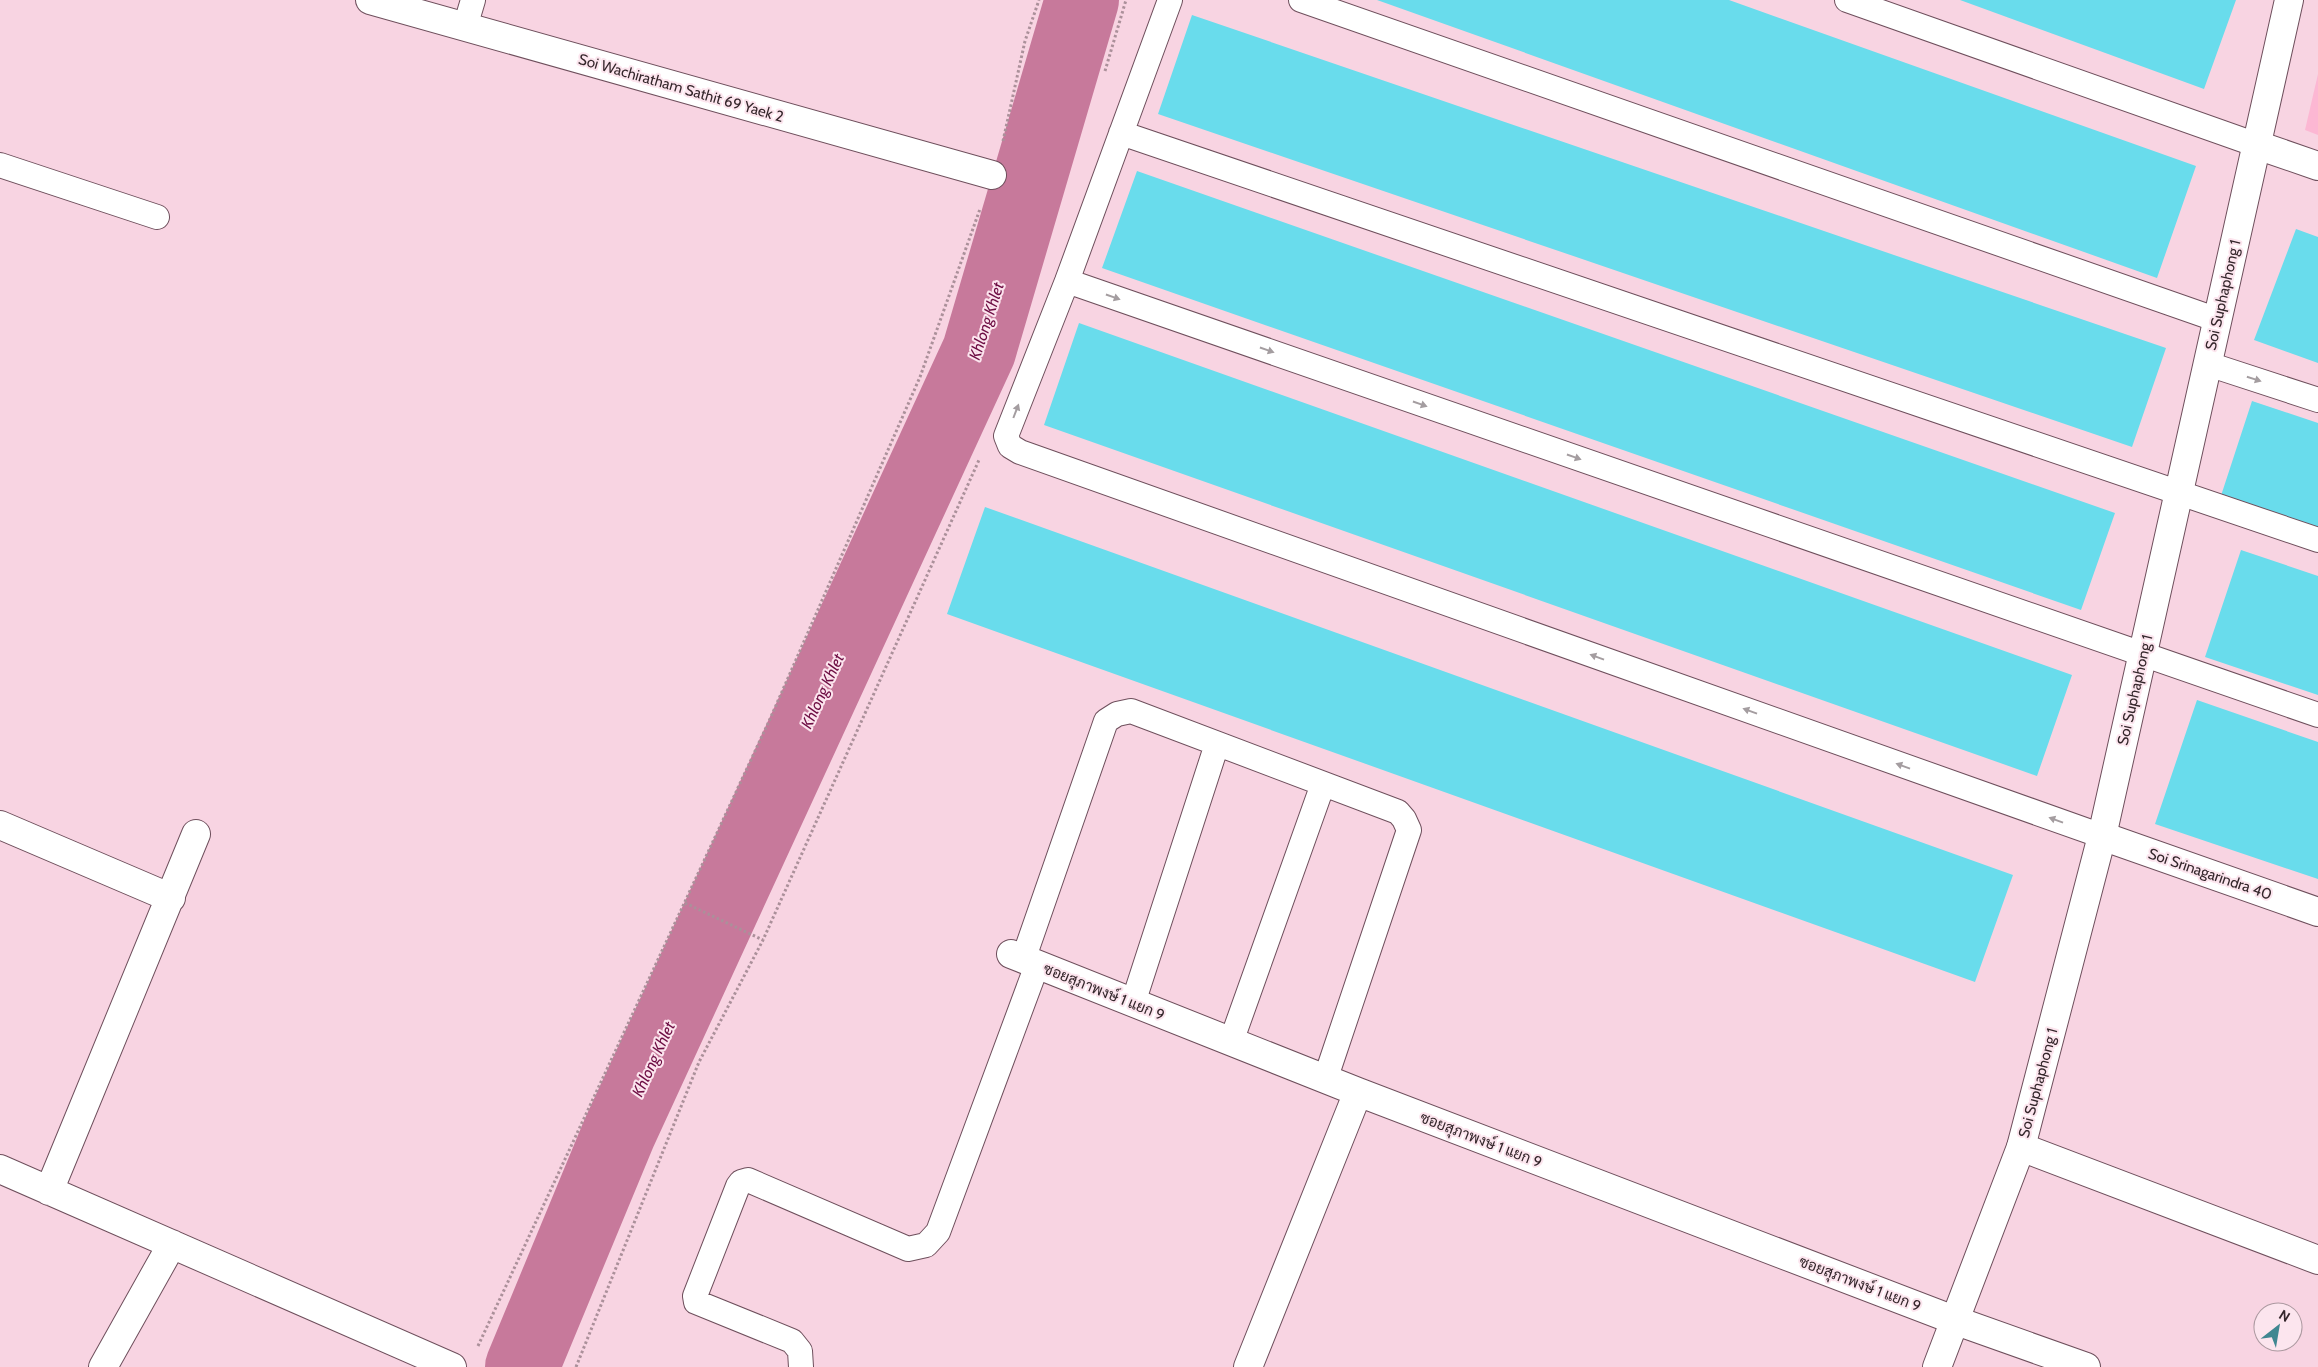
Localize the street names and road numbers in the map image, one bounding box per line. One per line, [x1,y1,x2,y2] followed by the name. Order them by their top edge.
[576,50,786,126] street label: Soi Wachiratham Sathit 69 Yaek 2
[2202,238,2244,352] street label: Soi Suphaphong 1
[2114,633,2156,747] street label: Soi Suphaphong 1
[2146,844,2274,904] street label: Soi Srinagarindra 40
[1040,959,1168,1026] street label: ซอยสุภาพงษ์ 1 แยก 9
[2015,1026,2061,1140] street label: Soi Suphaphong 1
[1417,1108,1545,1173] street label: ซอยสุภาพงษ์ 1 แยก 9
[1796,1252,1924,1317] street label: ซอยสุภาพงษ์ 1 แยก 9

